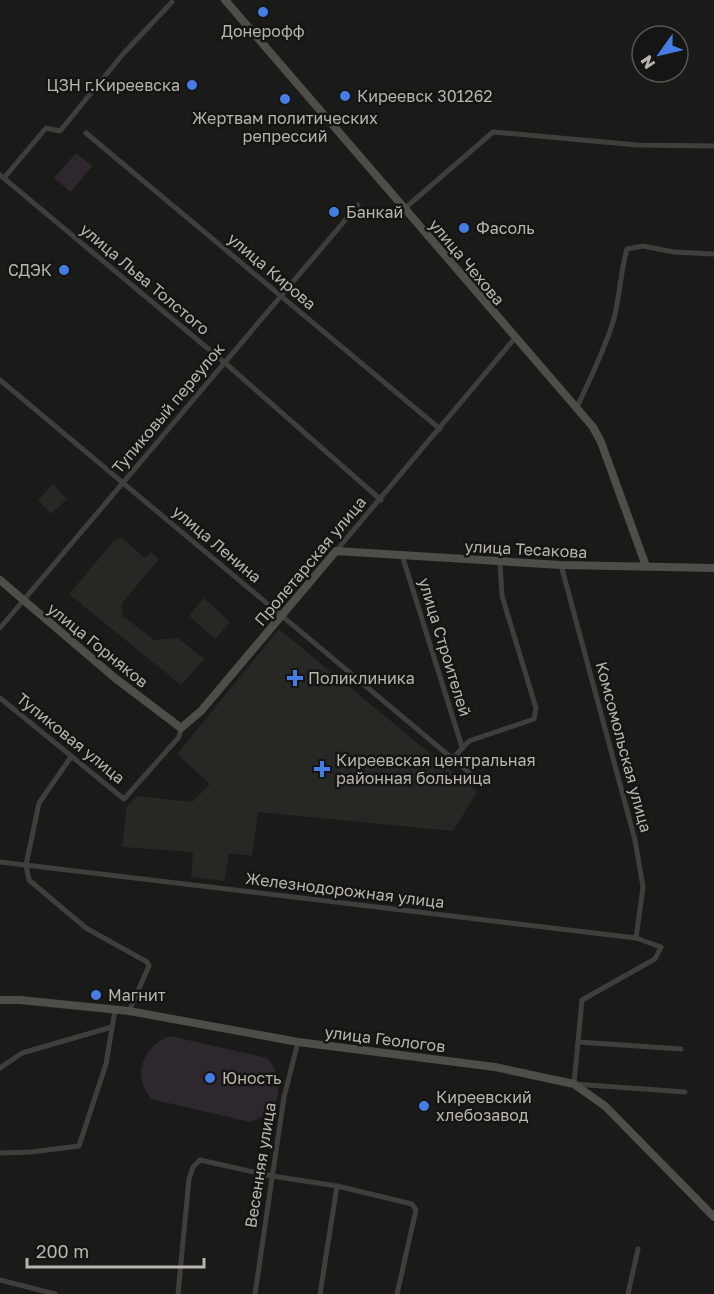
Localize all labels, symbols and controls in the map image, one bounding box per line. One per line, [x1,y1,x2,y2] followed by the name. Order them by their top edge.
[256,5,270,19] marker: Донерофф
[221,21,305,41] place label: Донерофф
[630,24,690,84] north arrow
[636,52,659,73] text: N
[46,75,180,95] place label: ЦЗН г.Киреевска
[185,78,199,92] marker: ЦЗН г.Киреевска
[357,86,493,106] place label: Киреевск 301262
[338,89,352,103] marker: Киреевск 301262
[278,92,292,106] marker: Жертвам политических репрессий
[192,108,378,146] place label: Жертвам политических репрессий
[346,202,403,222] place label: Банкай
[327,205,341,219] marker: Банкай
[425,215,509,309] street label: улица Чехова
[476,218,535,238] place label: Фасоль
[76,219,214,339] street label: улица Льва Толстого
[457,221,471,235] marker: Фасоль
[224,228,320,314] street label: улица Кирова
[8,260,52,280] place label: СДЭК
[57,263,71,277] marker: СДЭК
[108,339,228,477] street label: Тупиковый переулок
[250,492,370,630] street label: Пролетарская улица
[168,501,266,587] street label: улица Ленина
[464,536,588,562] street label: улица Тесакова
[414,575,476,719] street label: улица Строителей
[44,598,152,692] street label: улица Горняков
[592,659,656,835] street label: Комсомольская улица
[308,668,415,688] place label: Поликлиника
[286,669,304,687] marker: Поликлиника
[13,688,129,788] street label: Тупиковая улица
[336,750,536,788] place label: Киреевская центральная районная больница
[313,760,331,778] marker: Киреевская центральная районная больница
[244,868,446,912] street label: Железнодорожная улица
[108,985,166,1005] place label: Магнит
[89,988,103,1002] marker: Магнит
[323,1022,447,1056] street label: улица Геологов
[222,1068,282,1088] place label: Юность
[203,1071,217,1085] marker: Юность
[436,1087,532,1125] place label: Киреевский хлебозавод
[417,1099,431,1113] marker: Киреевский хлебозавод
[240,1101,280,1229] street label: Весенняя улица
[27,1231,204,1269] scale bar
[36,1240,89,1262] text: 200 m

